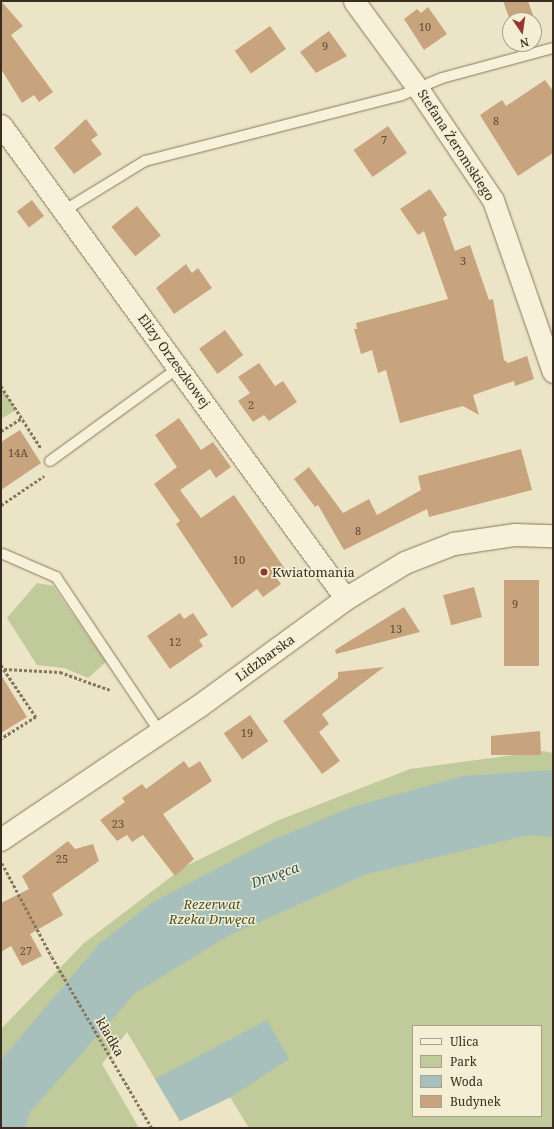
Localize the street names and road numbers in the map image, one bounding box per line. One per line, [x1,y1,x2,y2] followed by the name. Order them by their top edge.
[414,86,498,204] street label: Stefana Żeromskiego
[135,311,213,411] street label: Elizy Orzeszkowej
[232,631,298,685] street label: Lidzbarska
[93,1015,127,1059] street label: kładka

